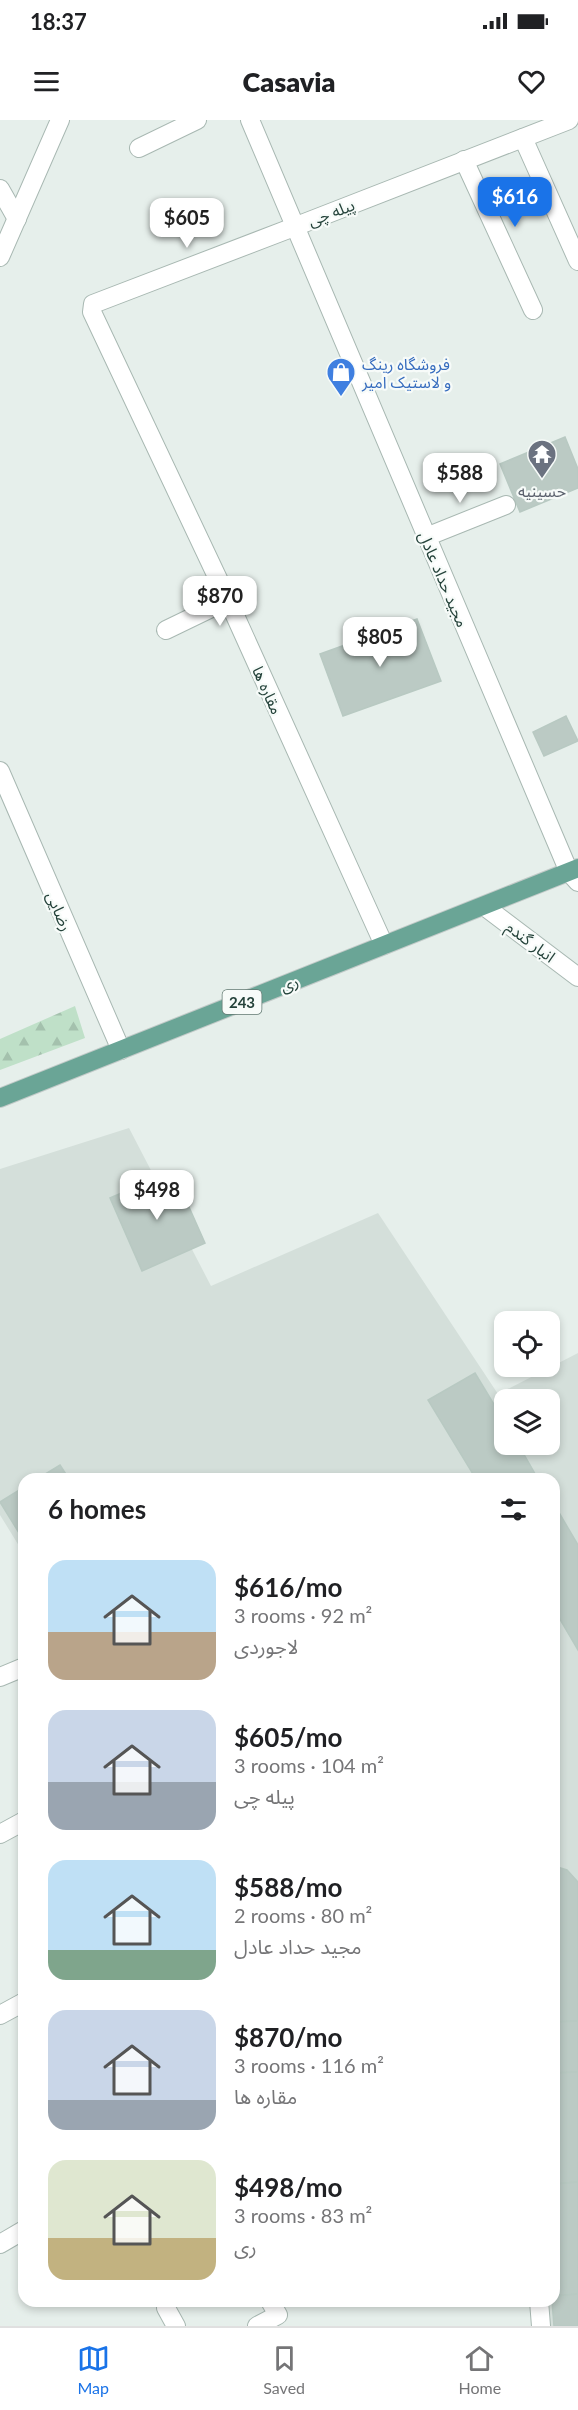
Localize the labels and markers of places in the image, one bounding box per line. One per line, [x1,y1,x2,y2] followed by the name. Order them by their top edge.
[479,177,551,228] pin: $616
[151,198,223,249] pin: $605
[361,354,451,392] place label: فروشگاه رینگ و لاستیک امیر
[325,356,357,398] shop icon: فروشگاه رینگ و لاستیک امیر
[526,438,558,480] temple icon: حسینیه
[424,453,496,504] pin: $588
[518,481,566,500] place label: حسینیه
[184,576,256,627] pin: $870
[344,617,416,668] pin: $805
[121,1170,193,1221] pin: $498

